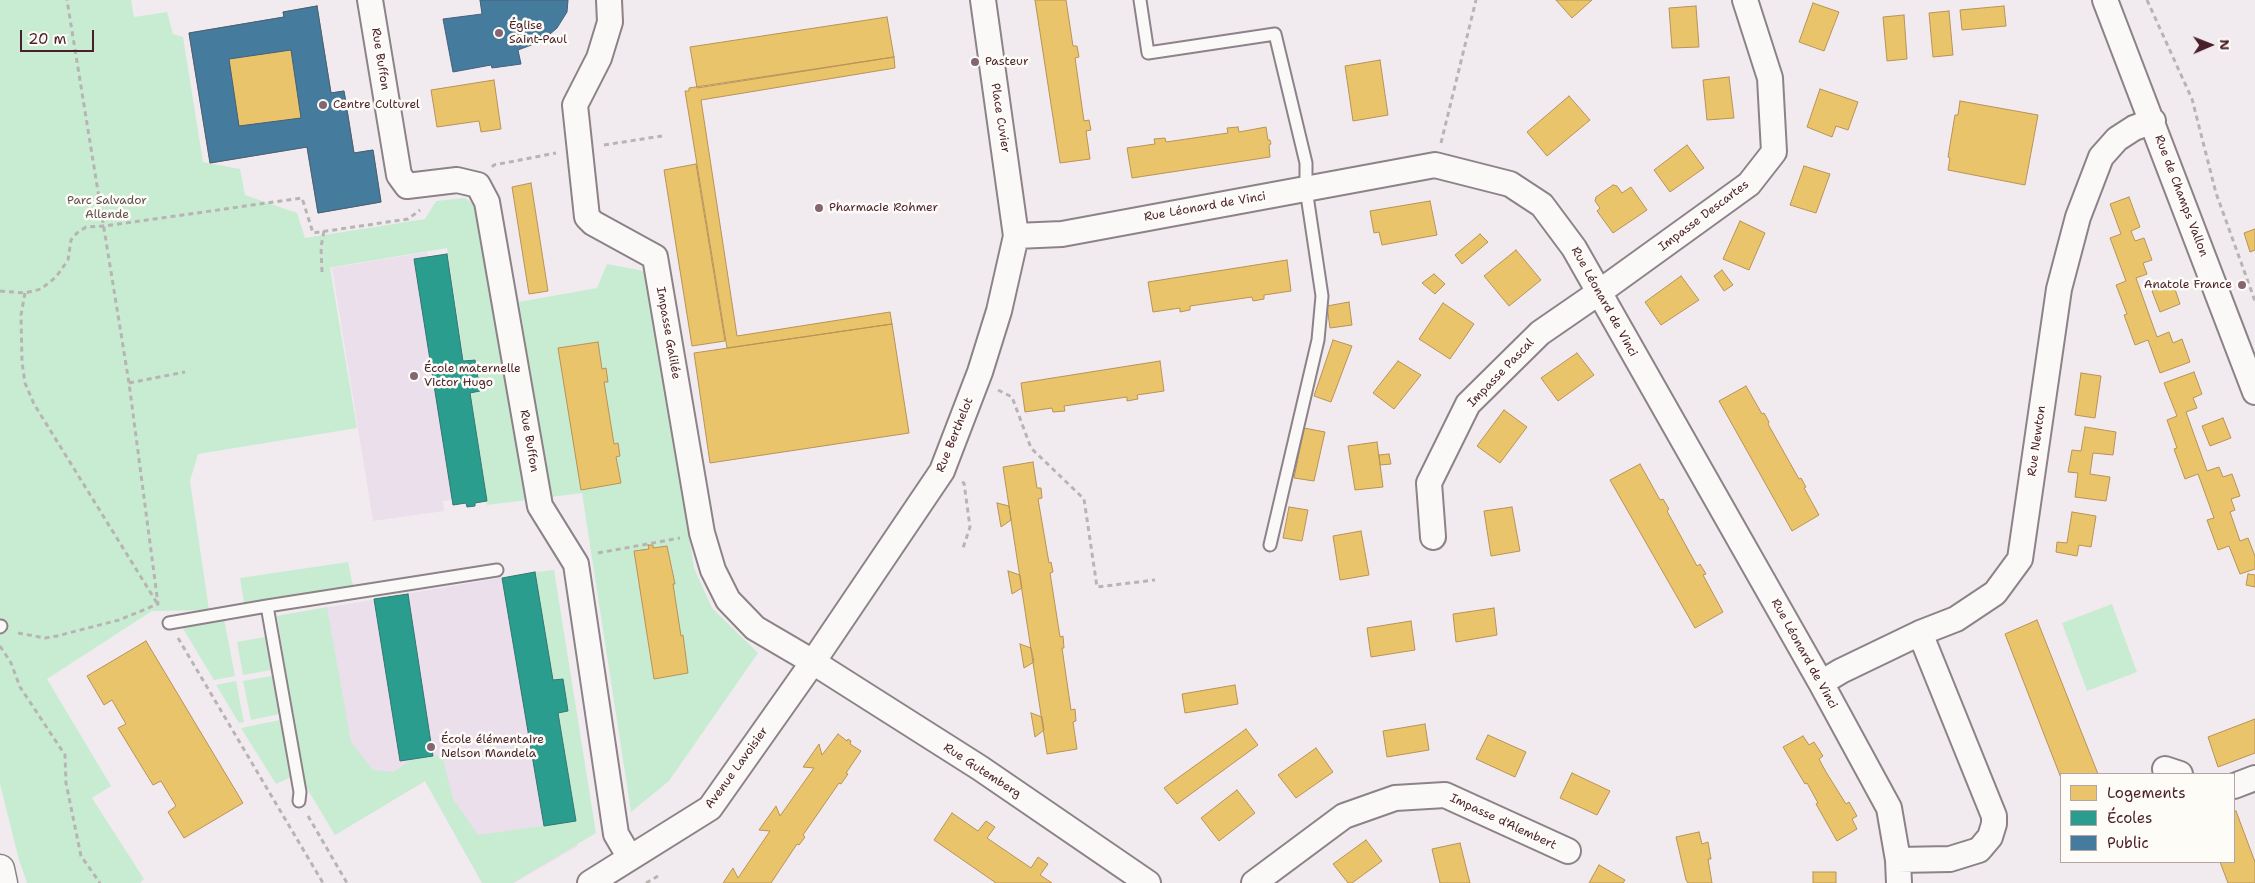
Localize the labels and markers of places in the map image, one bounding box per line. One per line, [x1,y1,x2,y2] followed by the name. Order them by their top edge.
[509,19,567,47] place label: Église Saint-Paul
[493,27,505,39] marker: Église Saint-Paul
[985,55,1029,69] place label: Pasteur
[969,56,981,68] marker: Pasteur
[333,98,420,112] place label: Centre Culturel
[317,99,329,111] marker: Centre Culturel
[829,201,938,215] place label: Pharmacie Rohmer
[813,202,825,214] marker: Pharmacie Rohmer
[2144,278,2232,292] place label: Anatole France
[2236,279,2248,291] marker: Anatole France
[424,362,521,390] place label: École maternelle Victor Hugo
[408,370,420,382] marker: École maternelle Victor Hugo
[441,733,544,761] place label: École élémentaire Nelson Mandela
[425,741,437,753] marker: École élémentaire Nelson Mandela

